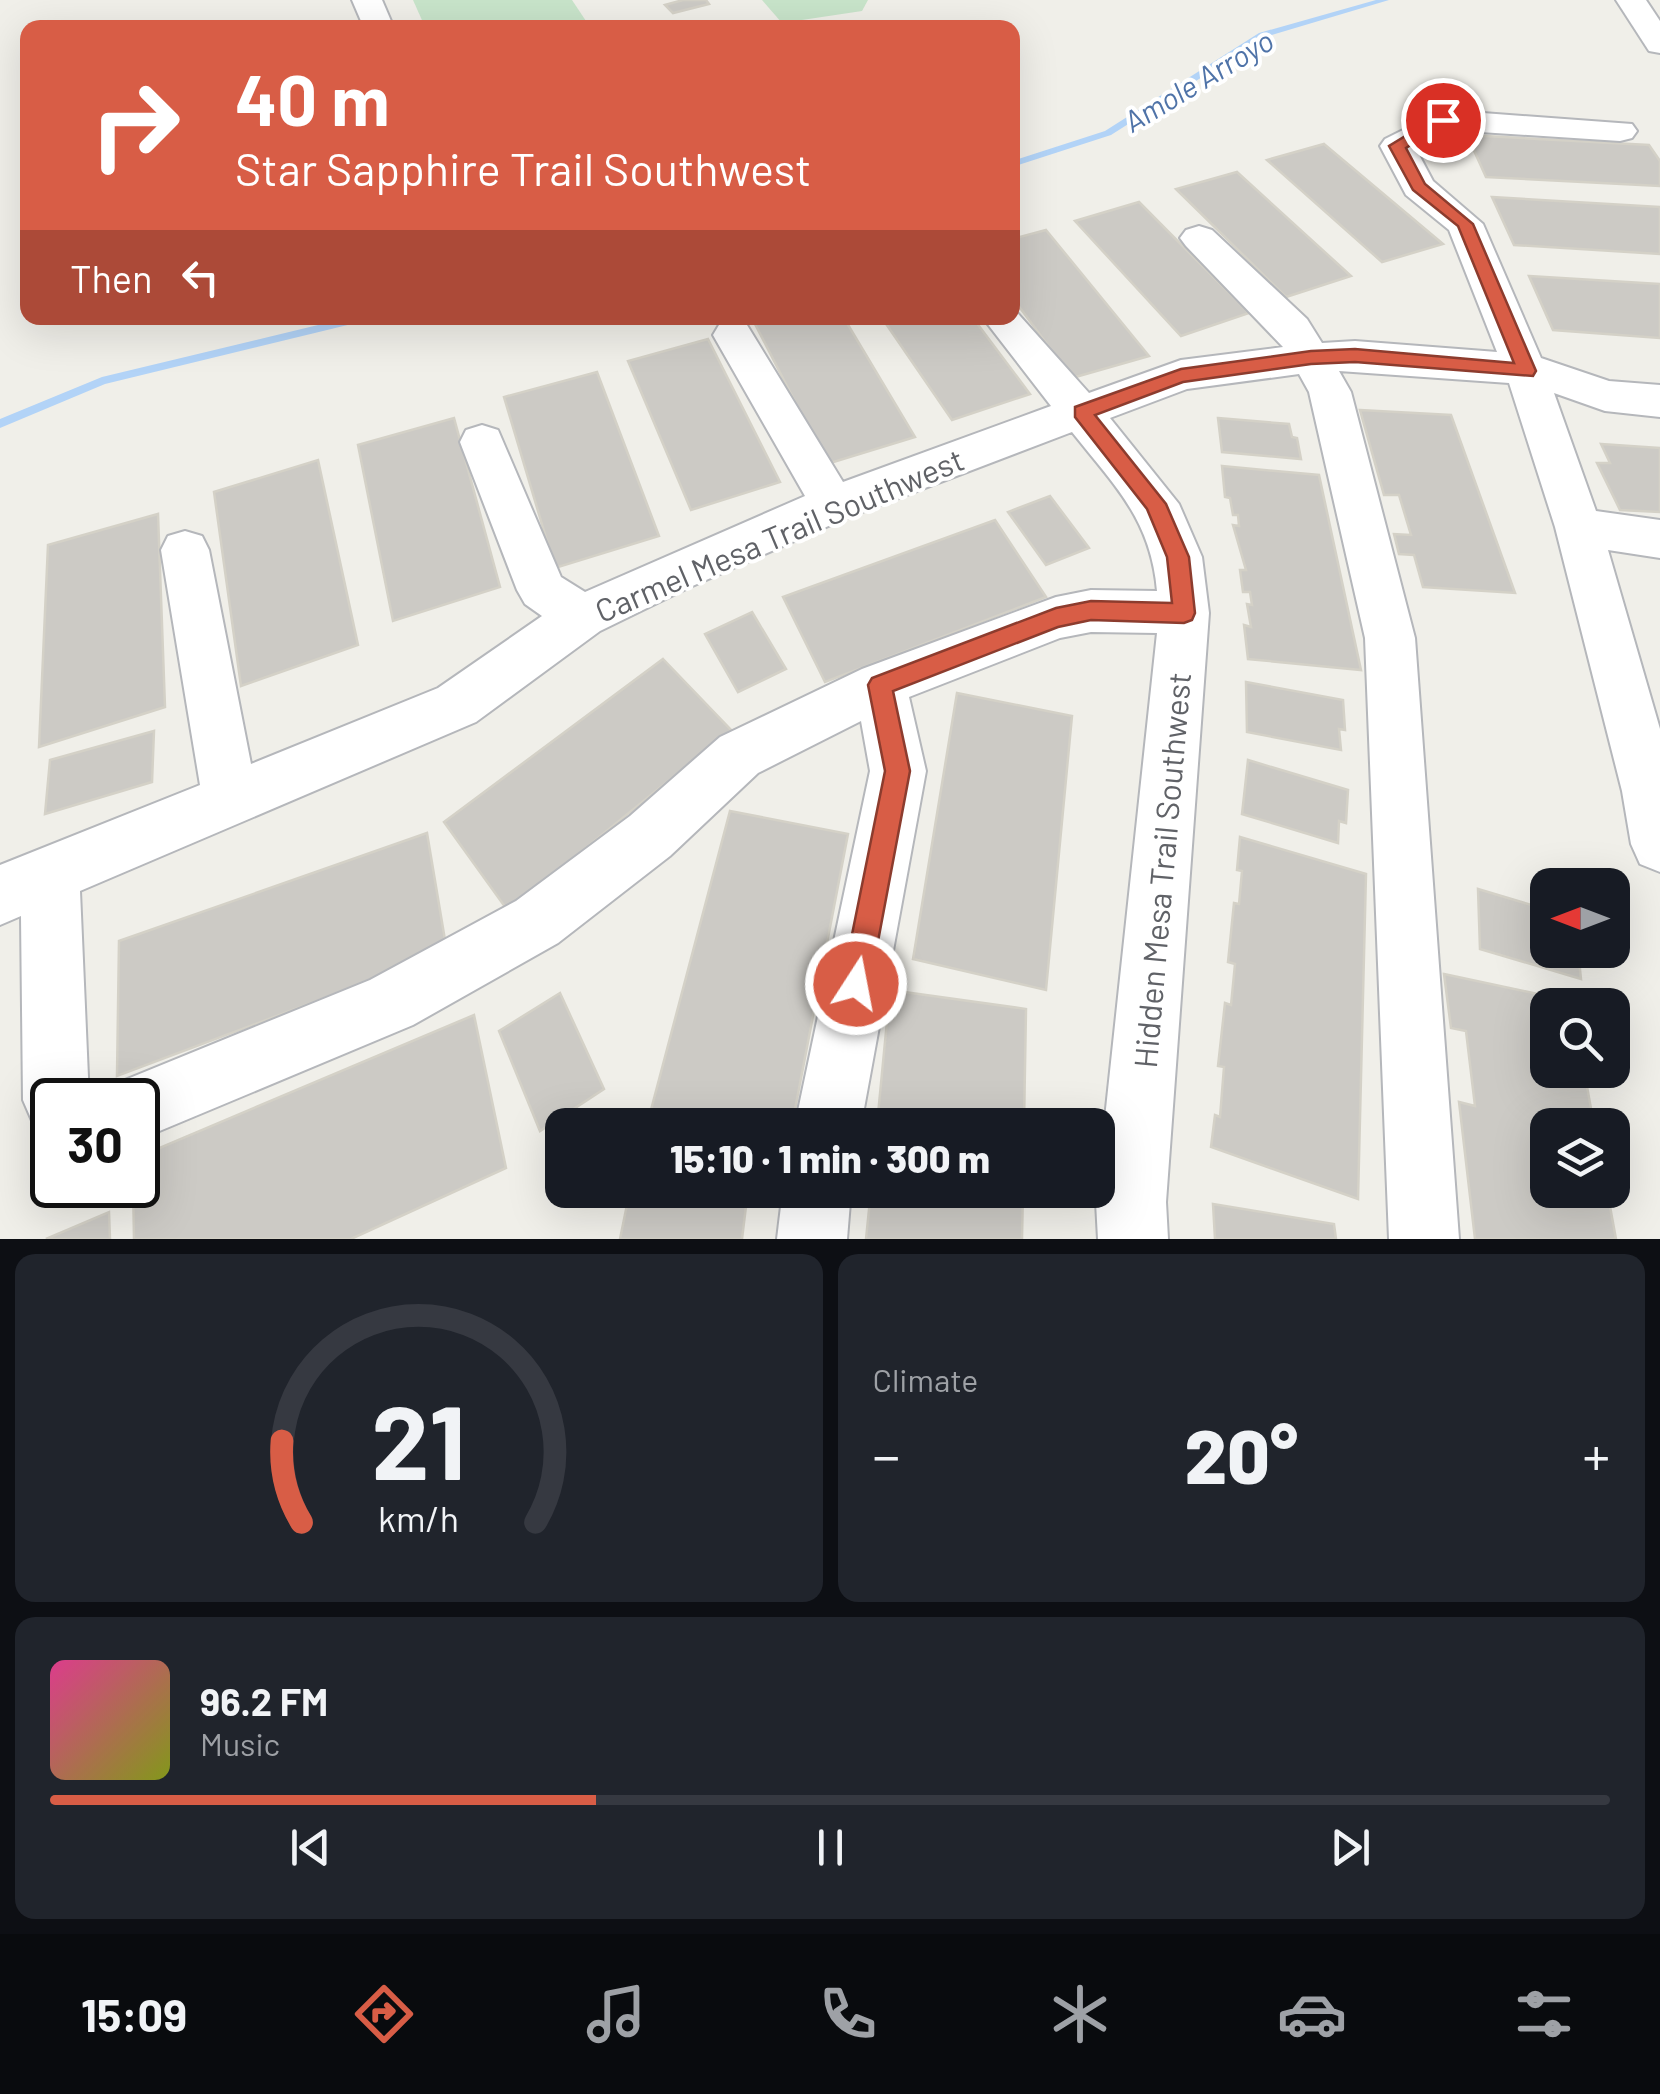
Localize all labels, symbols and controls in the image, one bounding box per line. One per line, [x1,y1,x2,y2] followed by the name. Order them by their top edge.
[1117,21,1279,139] water label: Amole Arroyo
[235,56,390,140] text: 40 m
[70,60,200,190] icon: right
[1401,78,1486,163] pin
[1416,93,1471,148] icon: arrive
[235,141,811,195] text: Star Sapphire Trail Southwest
[173,250,228,305] icon: left
[70,255,153,301] text: Then
[589,439,969,629] street label: Carmel Mesa Trail Southwest
[1125,671,1197,1069] street label: Hidden Mesa Trail Southwest
[1530,868,1630,968] north arrow
[1530,868,1630,1208] map controls
[804,932,908,1036] position arrow
[1530,988,1630,1088] button: search
[30,1078,160,1208] speed limit sign: 30
[1530,1108,1630,1208] button: layers
[670,1135,990,1181] text: 15:10 · 1 min · 300 m
[873,1360,978,1398] text: Climate
[372,1376,466,1501] text: 21
[1185,1409,1298,1499] text: 20°
[873,1421,900,1487] text: −
[1582,1421,1610,1487] text: +
[378,1496,459,1539] text: km/h
[200,1678,328,1724] text: 96.2 FM
[200,1724,280,1762] text: Music
[283,1820,338,1875] icon: previous
[803,1820,858,1875] icon: pause
[1323,1820,1378,1875] icon: next
[349,1979,419,2049] icon: directions
[581,1979,651,2049] icon: music
[813,1979,883,2049] icon: phone
[1045,1979,1115,2049] icon: climate
[1277,1979,1347,2049] icon: car
[1509,1979,1579,2049] icon: filters
[81,1987,187,2041] text: 15:09

